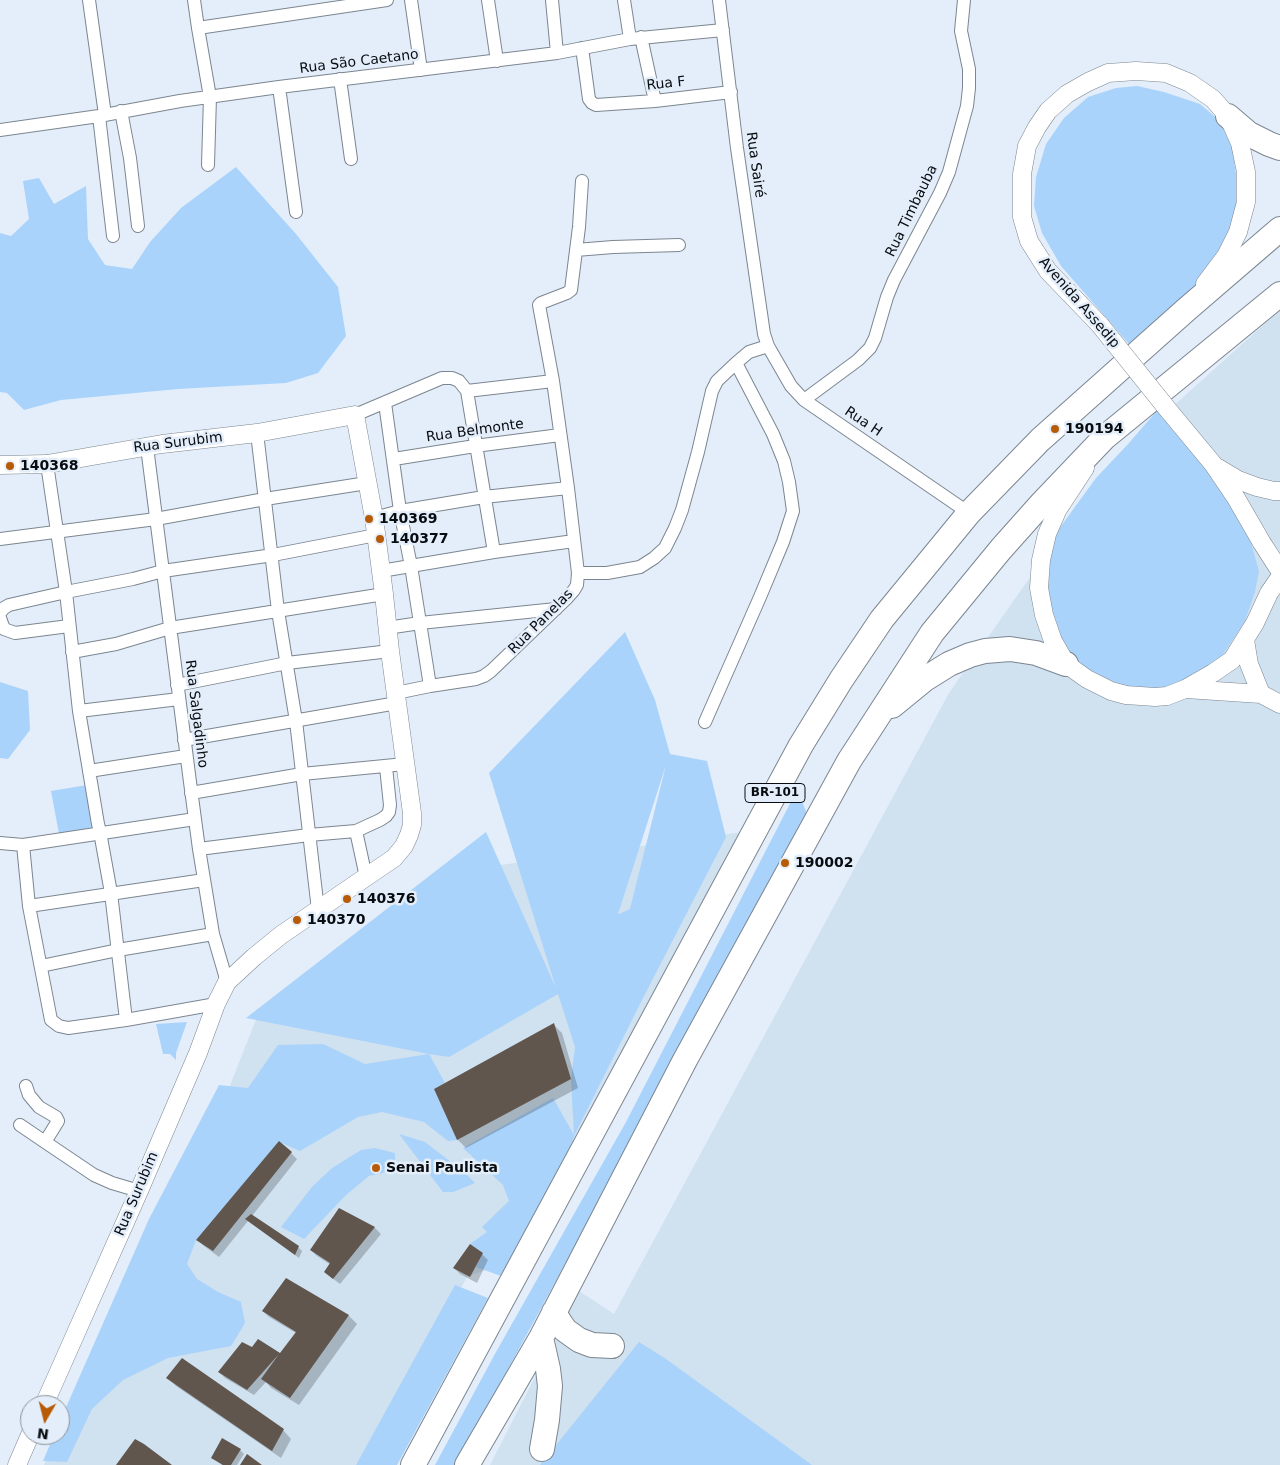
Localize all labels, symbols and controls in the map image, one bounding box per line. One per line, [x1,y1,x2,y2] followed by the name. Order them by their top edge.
[298,46,420,78] street label: Rua São Caetano
[646,74,686,94] street label: Rua F
[742,131,768,199] street label: Rua Sairé
[882,162,942,260] street label: Rua Timbauba
[1035,254,1123,352] street label: Avenida Assedip
[841,403,885,441] street label: Rua H
[425,416,525,446] street label: Rua Belmonte
[1065,421,1123,437] place label: 190194
[1049,423,1061,435] marker: 190194
[132,429,224,457] street label: Rua Surubim
[20,458,78,474] place label: 140368
[4,460,16,472] marker: 140368
[379,511,437,527] place label: 140369
[363,513,375,525] marker: 140369
[390,531,448,547] place label: 140377
[374,533,386,545] marker: 140377
[505,586,577,658] street label: Rua Panelas
[181,659,211,769] street label: Rua Salgadinho
[745,784,805,802] road number: BR-101
[795,855,853,871] place label: 190002
[779,857,791,869] marker: 190002
[357,891,415,907] place label: 140376
[341,893,353,905] marker: 140376
[307,912,365,928] place label: 140370
[291,914,303,926] marker: 140370
[112,1149,162,1239] street label: Rua Surubim
[386,1160,498,1176] place label: Senai Paulista
[370,1162,382,1174] marker: Senai Paulista
[20,1395,70,1445] north arrow
[36,1425,50,1443] text: N

